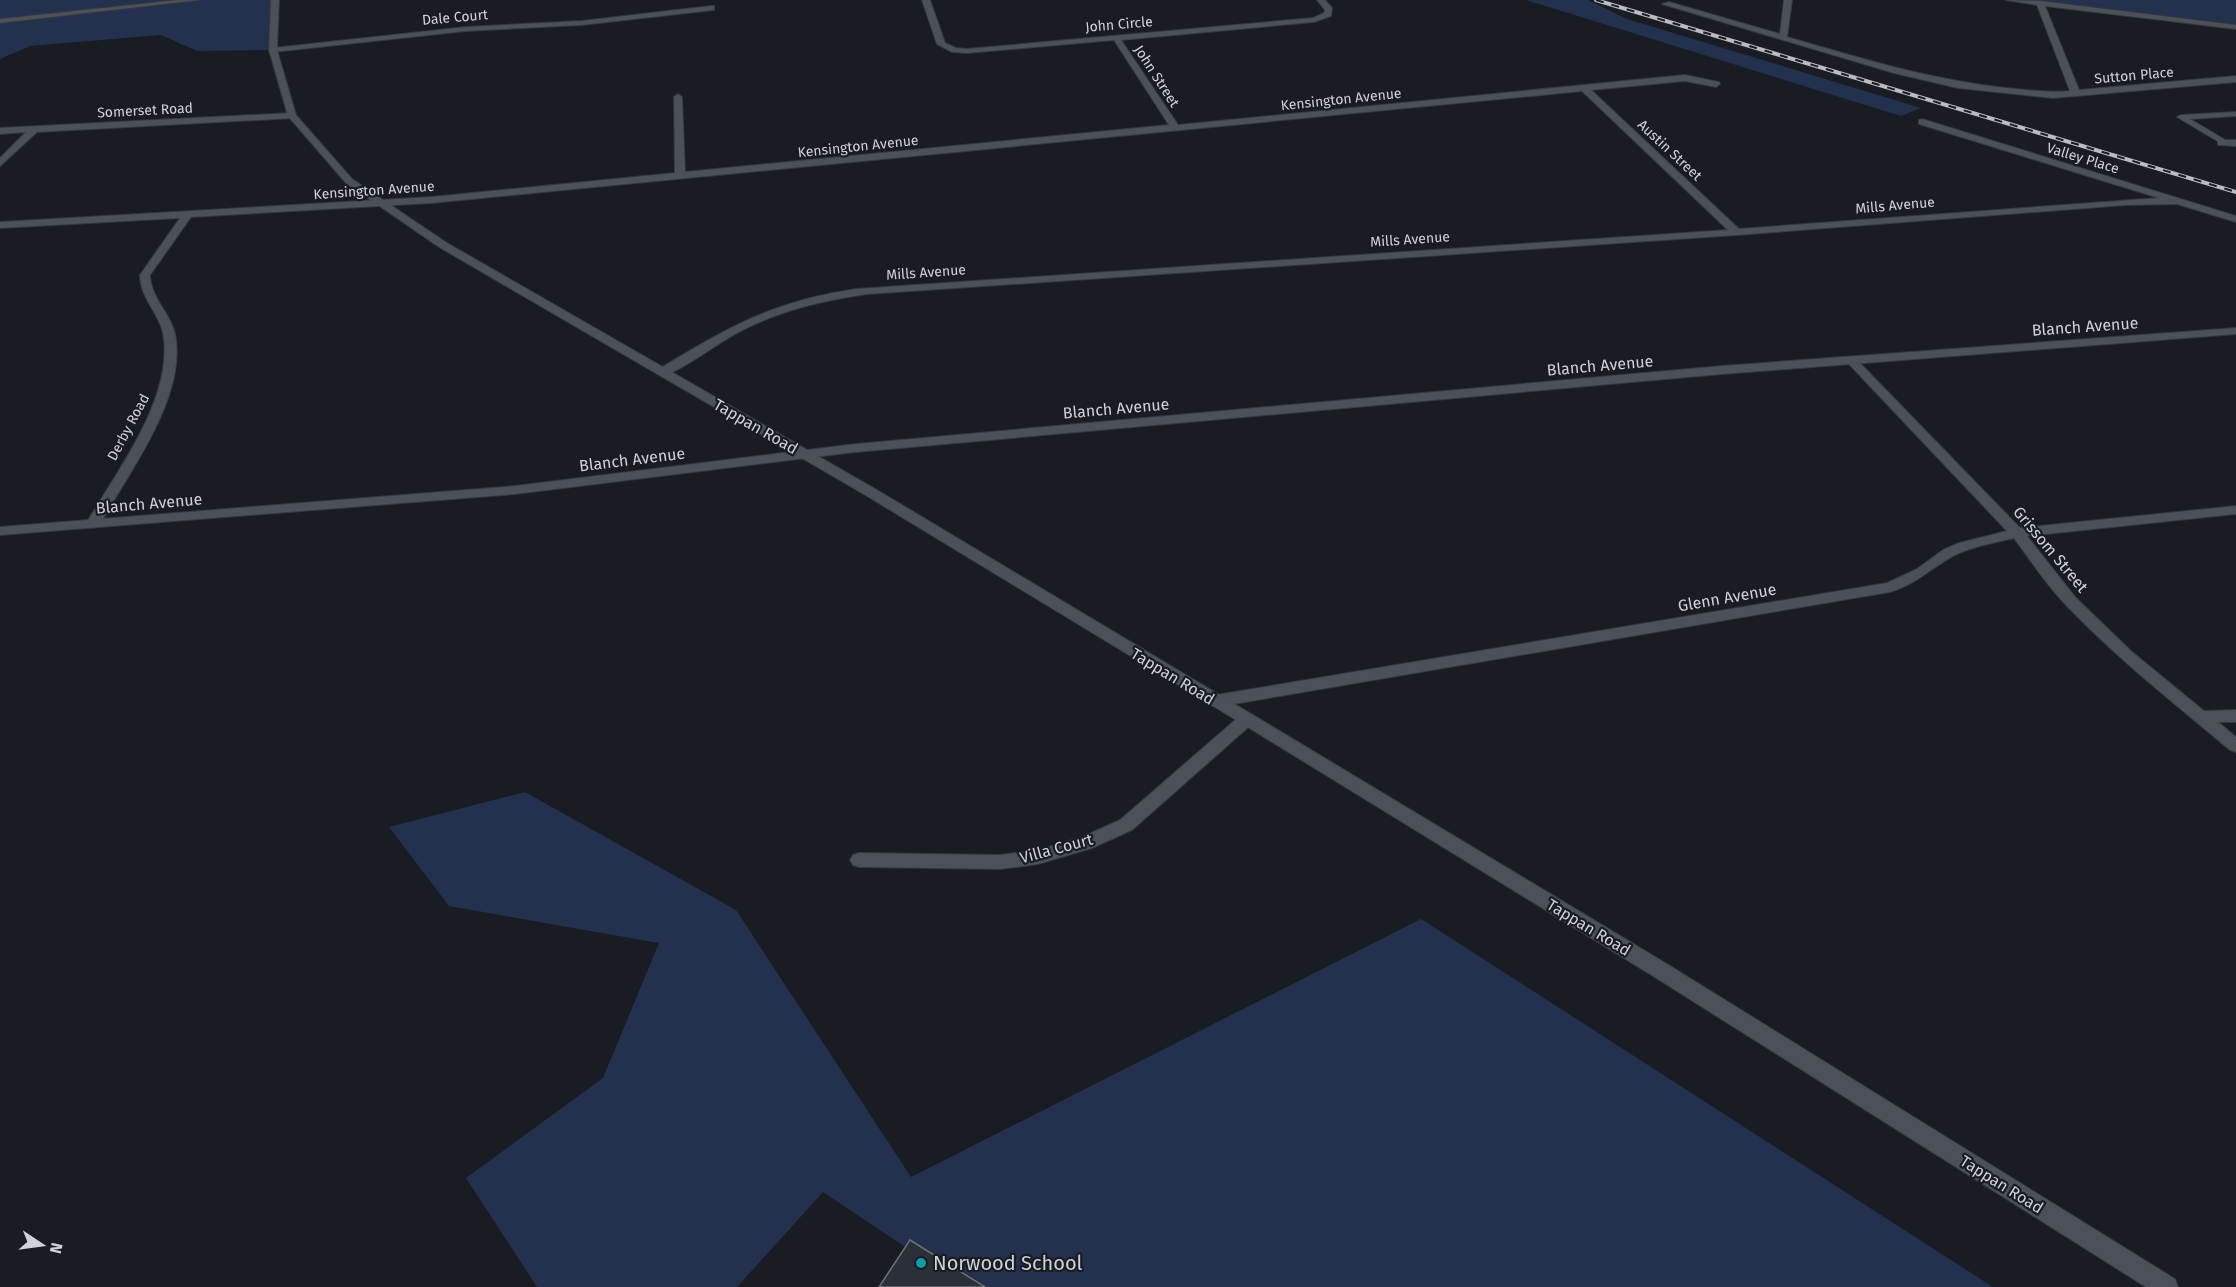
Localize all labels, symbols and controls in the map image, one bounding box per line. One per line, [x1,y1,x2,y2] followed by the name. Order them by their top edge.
[421,6,490,29] street label: Dale Court
[1085,13,1154,36] street label: John Circle
[1130,42,1183,111] street label: John Street
[2094,64,2174,87] street label: Sutton Place
[1280,85,1402,114] street label: Kensington Avenue
[97,100,193,121] street label: Somerset Road
[1634,116,1706,185] street label: Austin Street
[797,132,919,161] street label: Kensington Avenue
[2045,139,2121,178] street label: Valley Place
[313,178,435,203] street label: Kensington Avenue
[1855,194,1936,217] street label: Mills Avenue
[1370,228,1450,251] street label: Mills Avenue
[886,261,966,284] street label: Mills Avenue
[2031,313,2139,340] street label: Blanch Avenue
[1546,351,1654,380] street label: Blanch Avenue
[104,391,153,464] street label: Derby Road
[1062,394,1170,423] street label: Blanch Avenue
[710,395,801,458] street label: Tappan Road
[578,444,686,475] street label: Blanch Avenue
[95,489,203,518] street label: Blanch Avenue
[2009,503,2092,596] street label: Grissom Street
[1676,579,1778,615] street label: Glenn Avenue
[1127,644,1218,709] street label: Tappan Road
[1017,830,1095,867] street label: Villa Court
[1543,895,1634,960] street label: Tappan Road
[1957,1151,2047,1217] street label: Tappan Road
[12,1215,72,1275] north arrow
[46,1241,67,1256] text: N
[933,1251,1083,1275] place label: Norwood School
[914,1256,928,1270] marker: Norwood School

